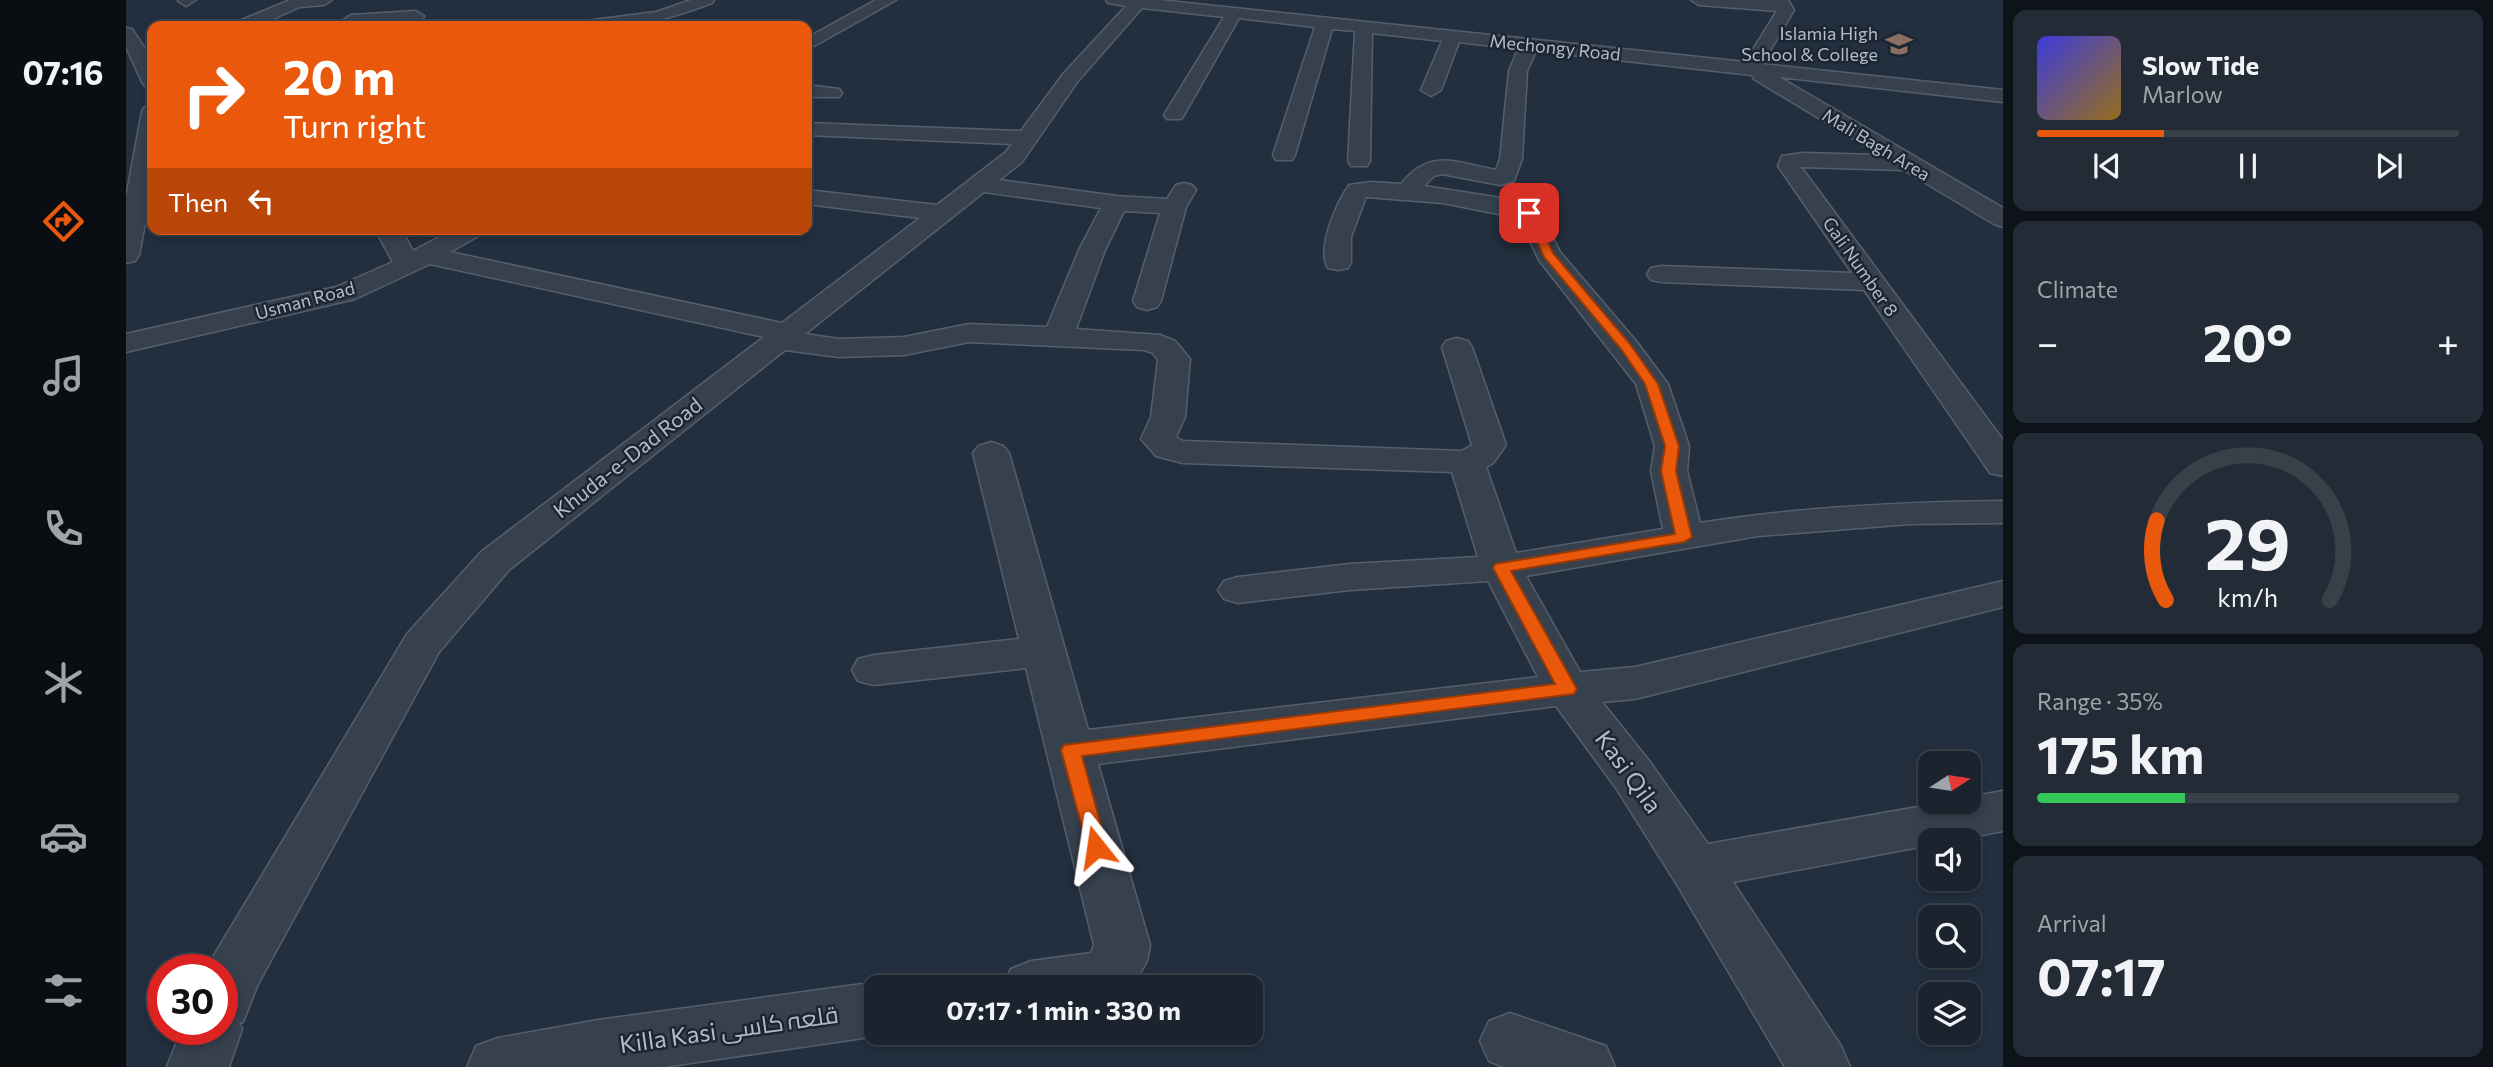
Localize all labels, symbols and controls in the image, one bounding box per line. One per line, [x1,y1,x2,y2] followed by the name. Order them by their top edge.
[1741,22,1878,65] place label: Islamia High School & College
[1489,29,1622,65] street label: Mechongy Road
[1884,29,1914,59] school or university icon: Islamia High School & College
[283,45,395,105] text: 20 m
[168,49,259,140] icon: right
[2142,49,2259,80] text: Slow Tide
[22,52,104,92] text: 07:16
[2142,80,2223,108] text: Marlow
[1819,103,1934,185] street label: Mali Bagh Area
[283,105,426,145] text: Turn right
[2088,147,2126,185] icon: previous
[2229,147,2267,185] icon: pause
[2370,147,2408,185] icon: next
[242,182,280,220] icon: left
[1499,183,1559,243] pin
[168,186,228,217] text: Then
[1510,194,1548,232] icon: arrive
[39,197,88,246] icon: directions
[1818,212,1903,320] street label: Gali Number 8
[2037,275,2118,303] text: Climate
[253,276,357,324] street label: Usman Road
[2203,309,2293,373] text: 20°
[2037,318,2059,365] text: −
[2437,318,2459,365] text: +
[39,351,88,400] icon: music
[548,391,706,523] street label: Khuda-e-Dad Road
[2205,496,2291,585] text: 29
[39,504,88,553] icon: phone
[2218,581,2278,611] text: km/h
[39,658,88,707] icon: climate
[2037,687,2163,715] text: Range · 35%
[2037,721,2204,785] text: 175 km
[1590,724,1669,818] street label: Kasi Qila
[1918,751,1981,814] north arrow
[1918,751,1981,1045] map controls
[1059,810,1133,884] position arrow
[39,812,88,861] icon: car
[1918,828,1981,891] button: sound
[1918,905,1981,968] button: search
[2037,909,2107,937] text: Arrival
[2037,943,2166,1007] text: 07:17
[147,954,238,1045] speed limit sign: 30
[39,966,88,1015] icon: filters
[1918,982,1981,1045] button: layers
[946,994,1181,1025] text: 07:17 · 1 min · 330 m
[617,999,840,1059] street label: Killa Kasi قلعہ کاسی

